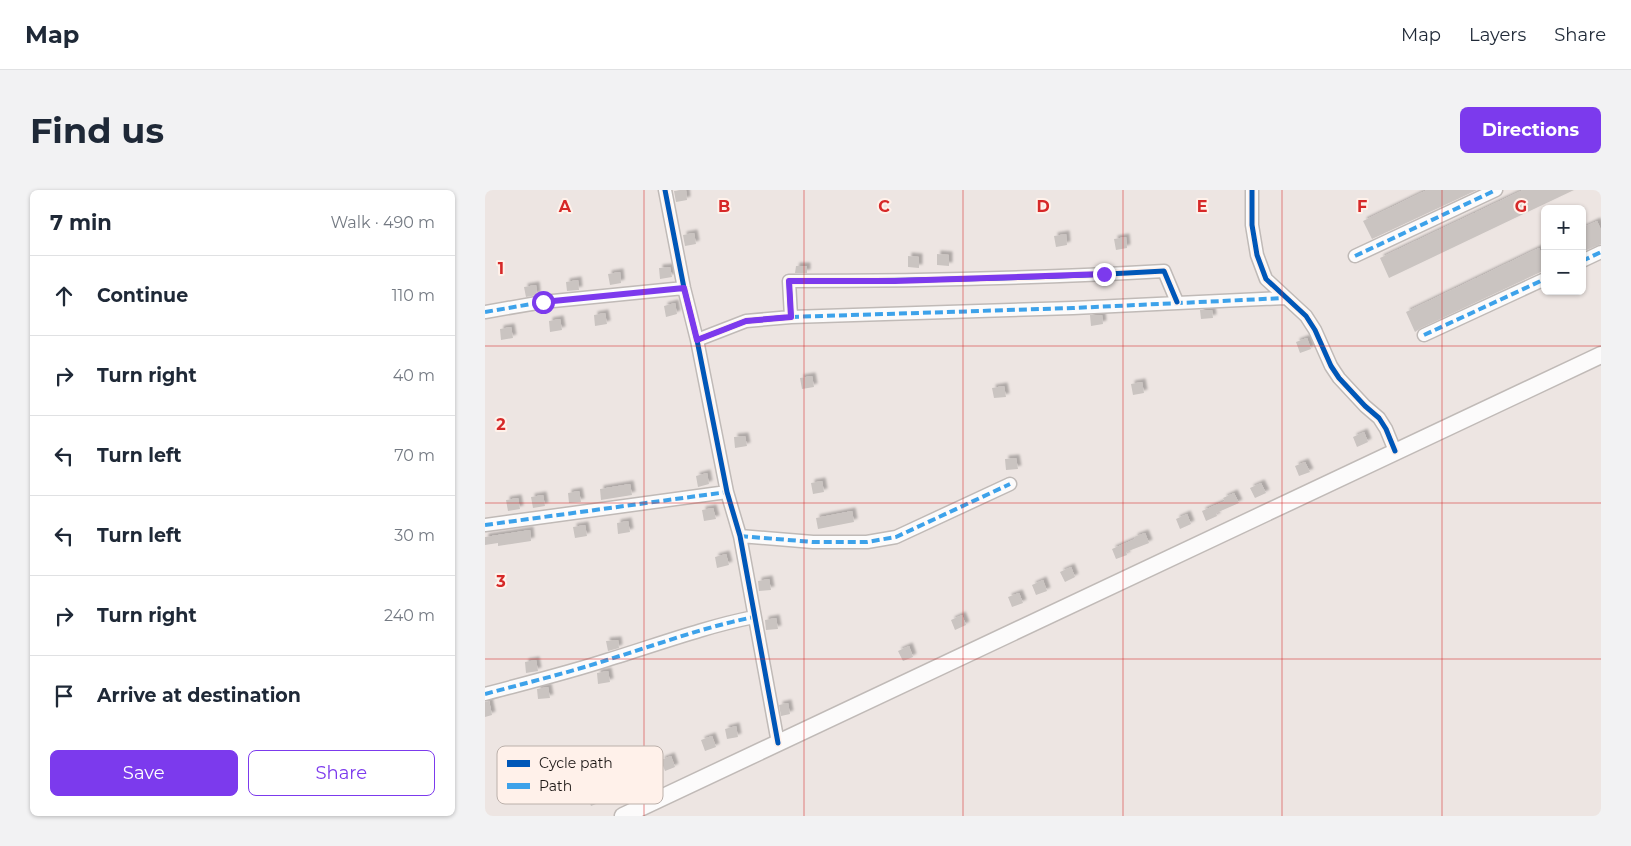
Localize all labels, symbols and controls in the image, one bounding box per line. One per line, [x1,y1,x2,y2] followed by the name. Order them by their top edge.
[25,20,79,49] text: Map
[1401,24,1441,46] text: Map
[1469,24,1526,46] text: Layers
[1554,24,1606,46] text: Share
[1460,107,1601,153] button: Directions
[30,109,164,152] text: Find us
[558,197,572,216] text: A
[718,197,730,216] text: B
[878,197,890,216] text: C
[1036,197,1050,216] text: D
[1197,197,1207,216] text: E
[1357,197,1367,216] text: F
[1515,197,1527,216] text: G
[1541,205,1586,295] map controls
[1541,205,1586,250] button: +
[50,210,112,235] text: 7 min
[330,213,435,232] text: Walk · 490 m
[1541,250,1586,295] button: −
[498,259,504,278] text: 1
[1093,263,1116,286] route end
[50,282,78,310] icon: ahead
[97,284,188,307] text: Continue
[392,286,435,305] text: 110 m
[532,291,555,314] route start
[50,362,78,390] icon: right
[97,364,197,387] text: Turn right
[393,366,435,385] text: 40 m
[496,415,506,434] text: 2
[50,442,78,470] icon: left
[97,444,182,467] text: Turn left
[394,446,435,465] text: 70 m
[50,522,78,550] icon: left
[97,524,182,547] text: Turn left
[394,526,435,545] text: 30 m
[495,572,506,591] text: 3
[50,602,78,630] icon: right
[97,604,197,627] text: Turn right
[384,606,435,625] text: 240 m
[50,682,78,710] icon: arrive
[97,684,301,707] text: Arrive at destination
[497,746,663,804] legend
[50,750,238,796] button: Save
[248,750,435,796] button: Share
[539,754,613,772] text: Cycle path
[539,777,572,795] text: Path

